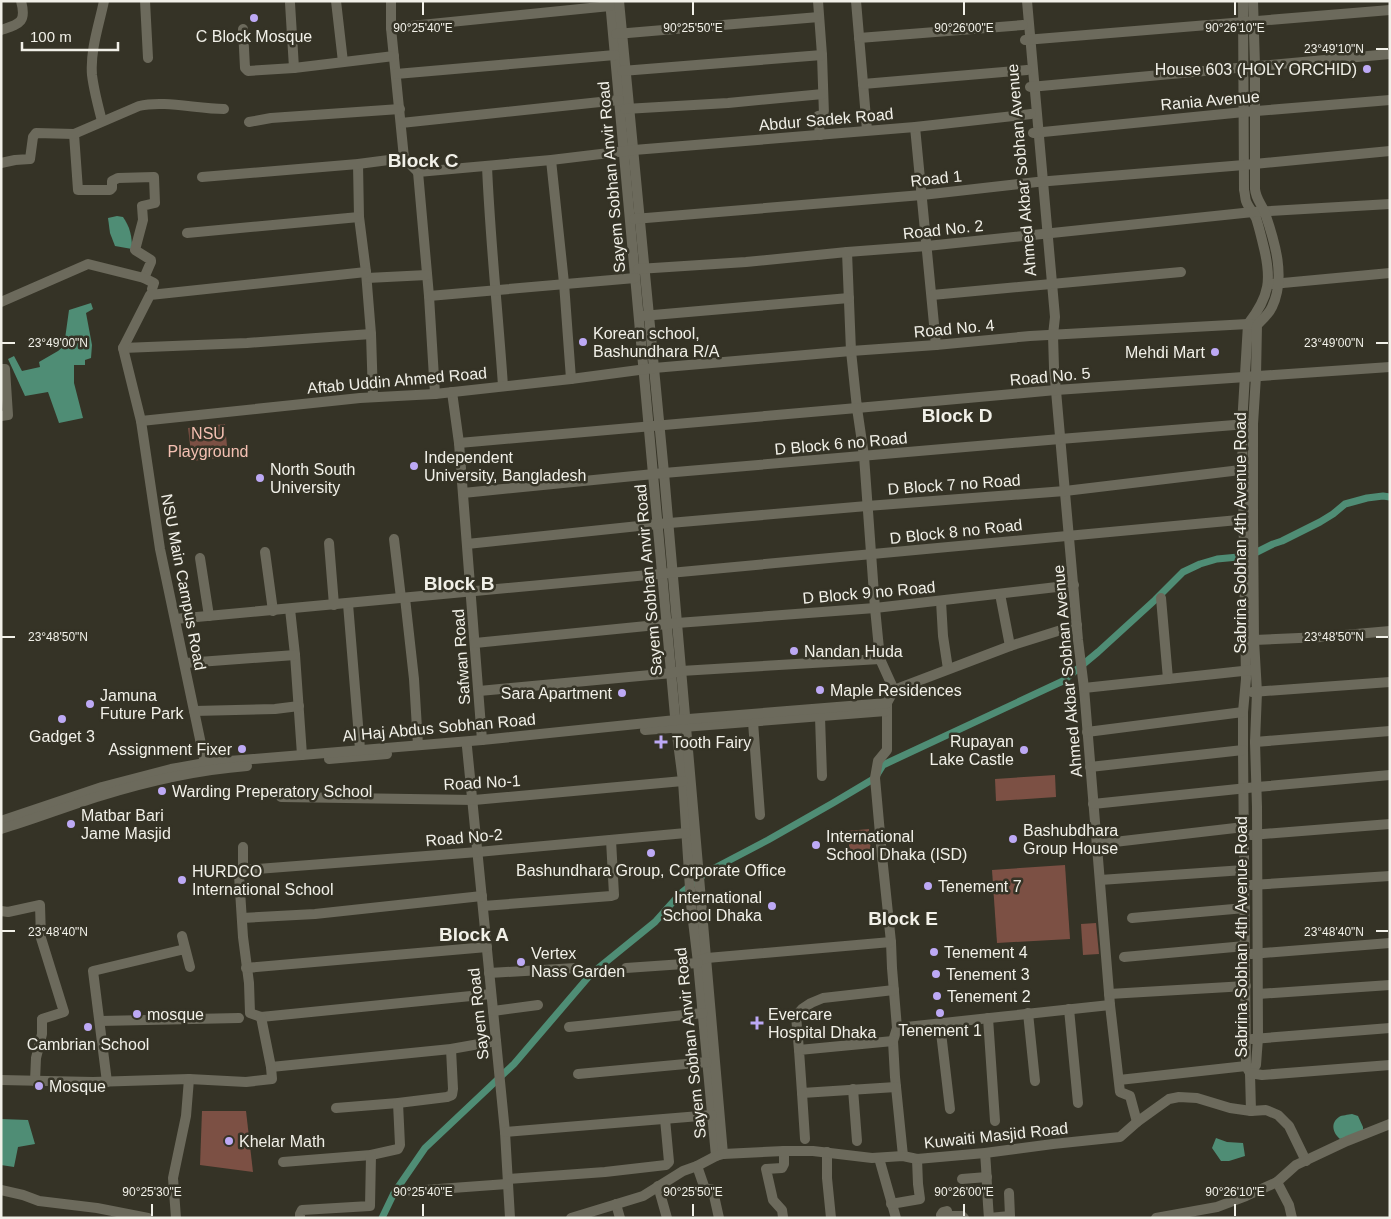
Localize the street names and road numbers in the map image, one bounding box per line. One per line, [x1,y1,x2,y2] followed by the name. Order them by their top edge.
[1004,63,1039,277] street label: Ahmed Akbar Sobhan Avenue
[595,81,628,273] street label: Sayem Sobhan Anvir Road
[1160,88,1260,113] street label: Rania Avenue
[758,105,894,134] street label: Abdur Sadek Road
[910,167,963,190] street label: Road 1
[902,217,984,242] street label: Road No. 2
[913,316,995,340] street label: Road No. 4
[306,364,488,397] street label: Aftab Uddin Ahmed Road
[1009,364,1091,388] street label: Road No. 5
[1232,412,1249,654] street label: Sabrina Sobhan 4th Avenue Road
[774,429,908,458] street label: D Block 6 no Road
[887,471,1021,498] street label: D Block 7 no Road
[632,484,665,676] street label: Sayem Sobhan Anvir Road
[158,492,209,672] street label: NSU Main Campus Road
[889,516,1023,547] street label: D Block 8 no Road
[1050,564,1085,778] street label: Ahmed Akbar Sobhan Avenue
[802,578,936,607] street label: D Block 9 no Road
[450,608,473,705] street label: Safwan Road
[342,711,536,744] street label: Al Haj Abdus Sobhan Road
[443,772,521,793] street label: Road No-1
[1233,816,1250,1058] street label: Sabrina Sobhan 4th Avenue Road
[425,826,503,849] street label: Road No-2
[672,947,709,1139] street label: Sayem Sobhan Anvir Road
[465,967,492,1061] street label: Sayem Road
[923,1119,1069,1152] street label: Kuwaiti Masjid Road

